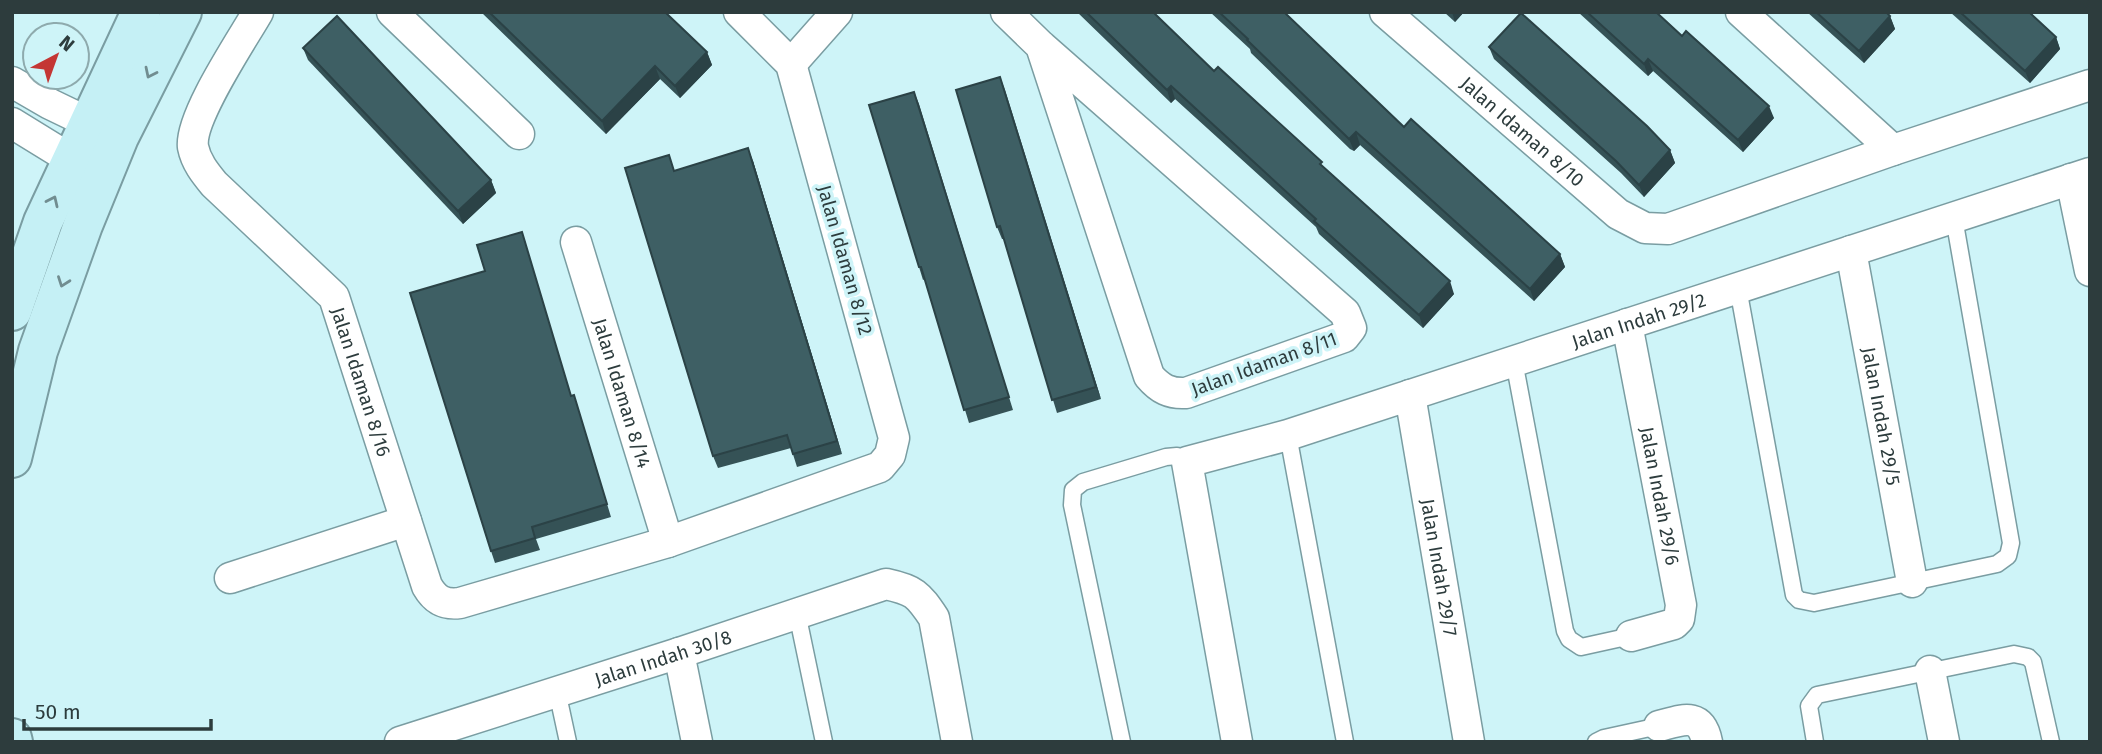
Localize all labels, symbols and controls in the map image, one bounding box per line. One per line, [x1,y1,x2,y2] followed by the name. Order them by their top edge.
[21,21,91,91] north arrow
[55,31,79,56] text: N
[145,66,159,78] one-way arrow
[1456,71,1589,191] street label: Jalan Idaman 8/10
[813,182,877,338] street label: Jalan Idaman 8/12
[44,196,58,208] one-way arrow
[57,276,71,288] one-way arrow
[1569,288,1709,353] street label: Jalan Indah 29/2
[326,304,396,459] street label: Jalan Idaman 8/16
[589,315,656,471] street label: Jalan Idaman 8/14
[1188,327,1340,401] street label: Jalan Idaman 8/11
[1857,345,1905,487] street label: Jalan Indah 29/5
[1635,425,1685,567] street label: Jalan Indah 29/6
[1416,497,1462,638] street label: Jalan Indah 29/7
[592,625,734,691] street label: Jalan Indah 30/8
[24,688,212,732] scale bar
[35,699,81,725] text: 50 m

